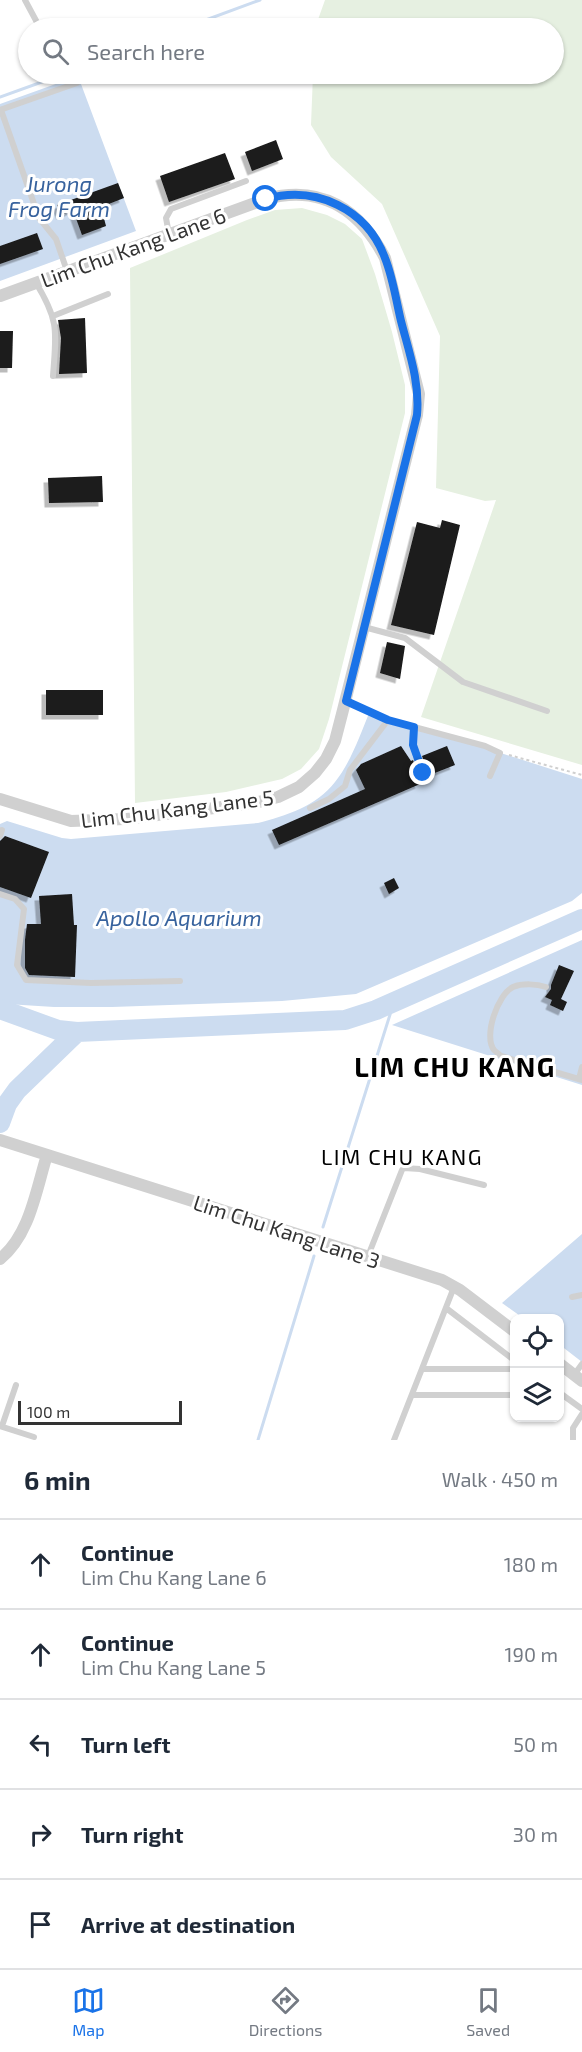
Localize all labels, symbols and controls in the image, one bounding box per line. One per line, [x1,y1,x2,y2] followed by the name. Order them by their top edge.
[18,18,564,84] search box
[39,35,72,68] icon: search
[87,38,205,64] text: Search here
[8,170,110,221] water label: Jurong Frog Farm
[252,185,278,211] route start
[37,202,229,292] street label: Lim Chu Kang Lane 6
[409,759,435,785] route end
[79,784,275,832] street label: Lim Chu Kang Lane 5
[95,904,262,930] water label: Apollo Aquarium
[354,1050,556,1082] district label: LIM CHU KANG
[321,1143,483,1169] district label: LIM CHU KANG
[191,1189,383,1273] street label: Lim Chu Kang Lane 3
[510,1314,564,1422] map controls
[510,1314,564,1368] button: locate
[510,1368,564,1422] button: layers
[18,1398,182,1426] scale bar
[27,1402,70,1421] text: 100 m
[24,1464,91,1495] text: 6 min
[442,1467,558,1491] text: Walk · 450 m
[81,1539,174,1565] text: Continue
[24,1548,57,1581] icon: ahead
[504,1552,558,1576] text: 180 m
[81,1565,267,1589] text: Lim Chu Kang Lane 6
[81,1629,174,1655] text: Continue
[24,1638,57,1671] icon: ahead
[505,1642,558,1666] text: 190 m
[81,1655,266,1679] text: Lim Chu Kang Lane 5
[24,1728,57,1761] icon: left
[81,1731,170,1757] text: Turn left
[513,1732,558,1756] text: 50 m
[24,1818,57,1851] icon: right
[81,1821,183,1847] text: Turn right
[513,1822,558,1846] text: 30 m
[24,1908,57,1941] icon: arrive
[81,1911,295,1937] text: Arrive at destination
[72,1984,105,2039] tab: Map
[249,1984,322,2039] tab: Directions
[466,1984,510,2039] tab: Saved

